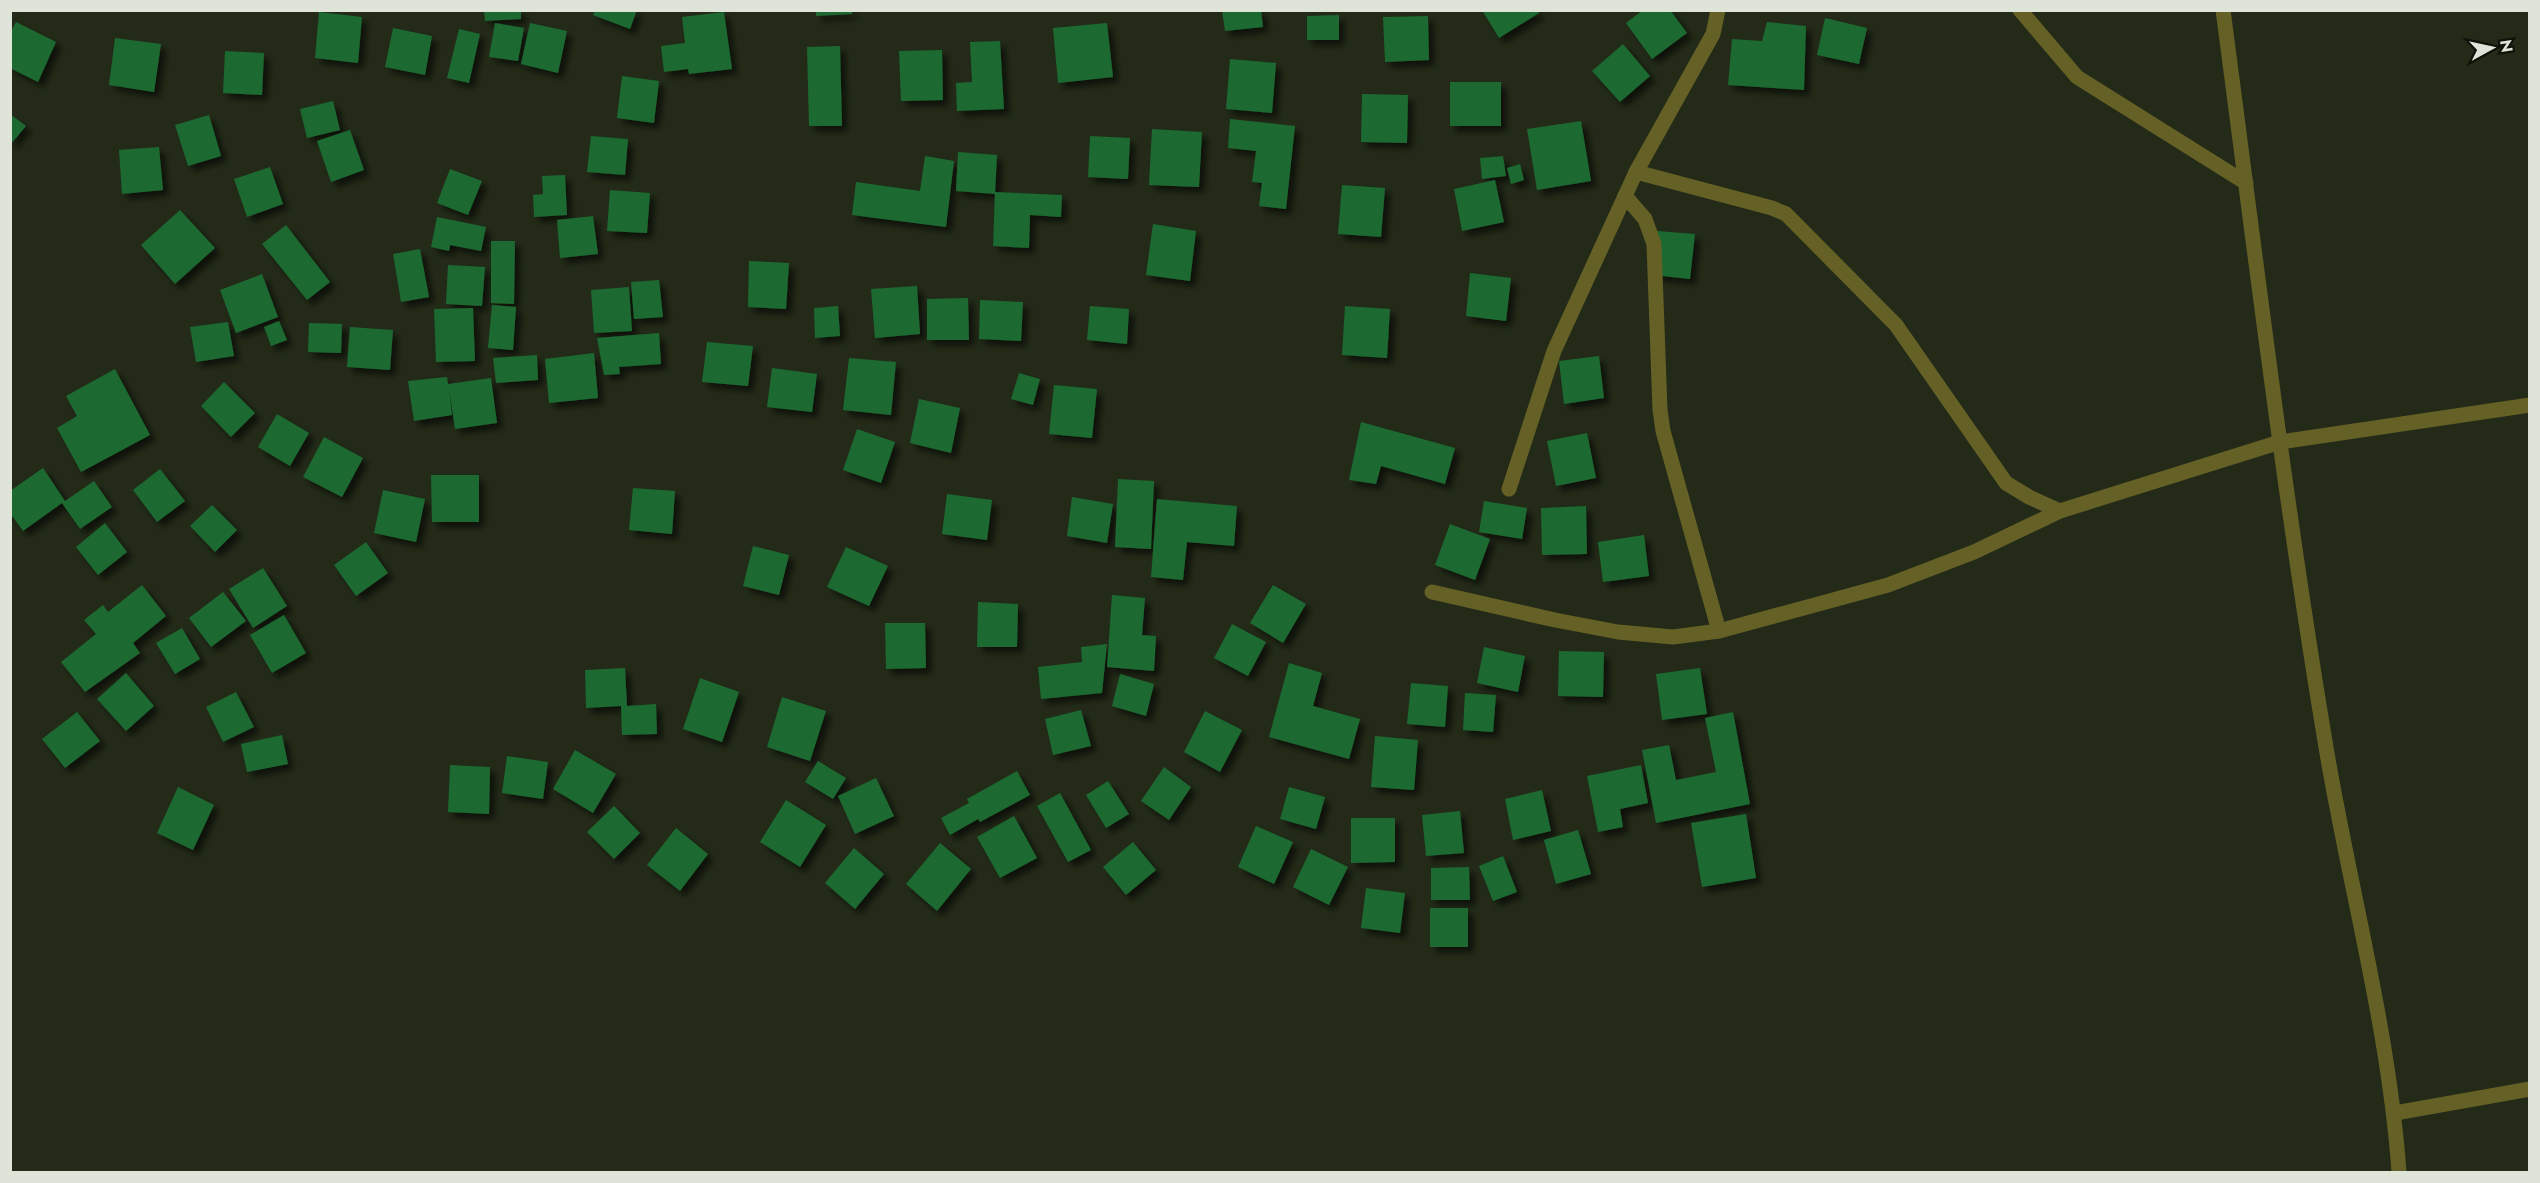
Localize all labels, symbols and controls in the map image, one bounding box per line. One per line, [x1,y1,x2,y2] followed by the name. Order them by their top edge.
[2462,18,2522,78] north arrow
[2494,38,2519,54] text: N

